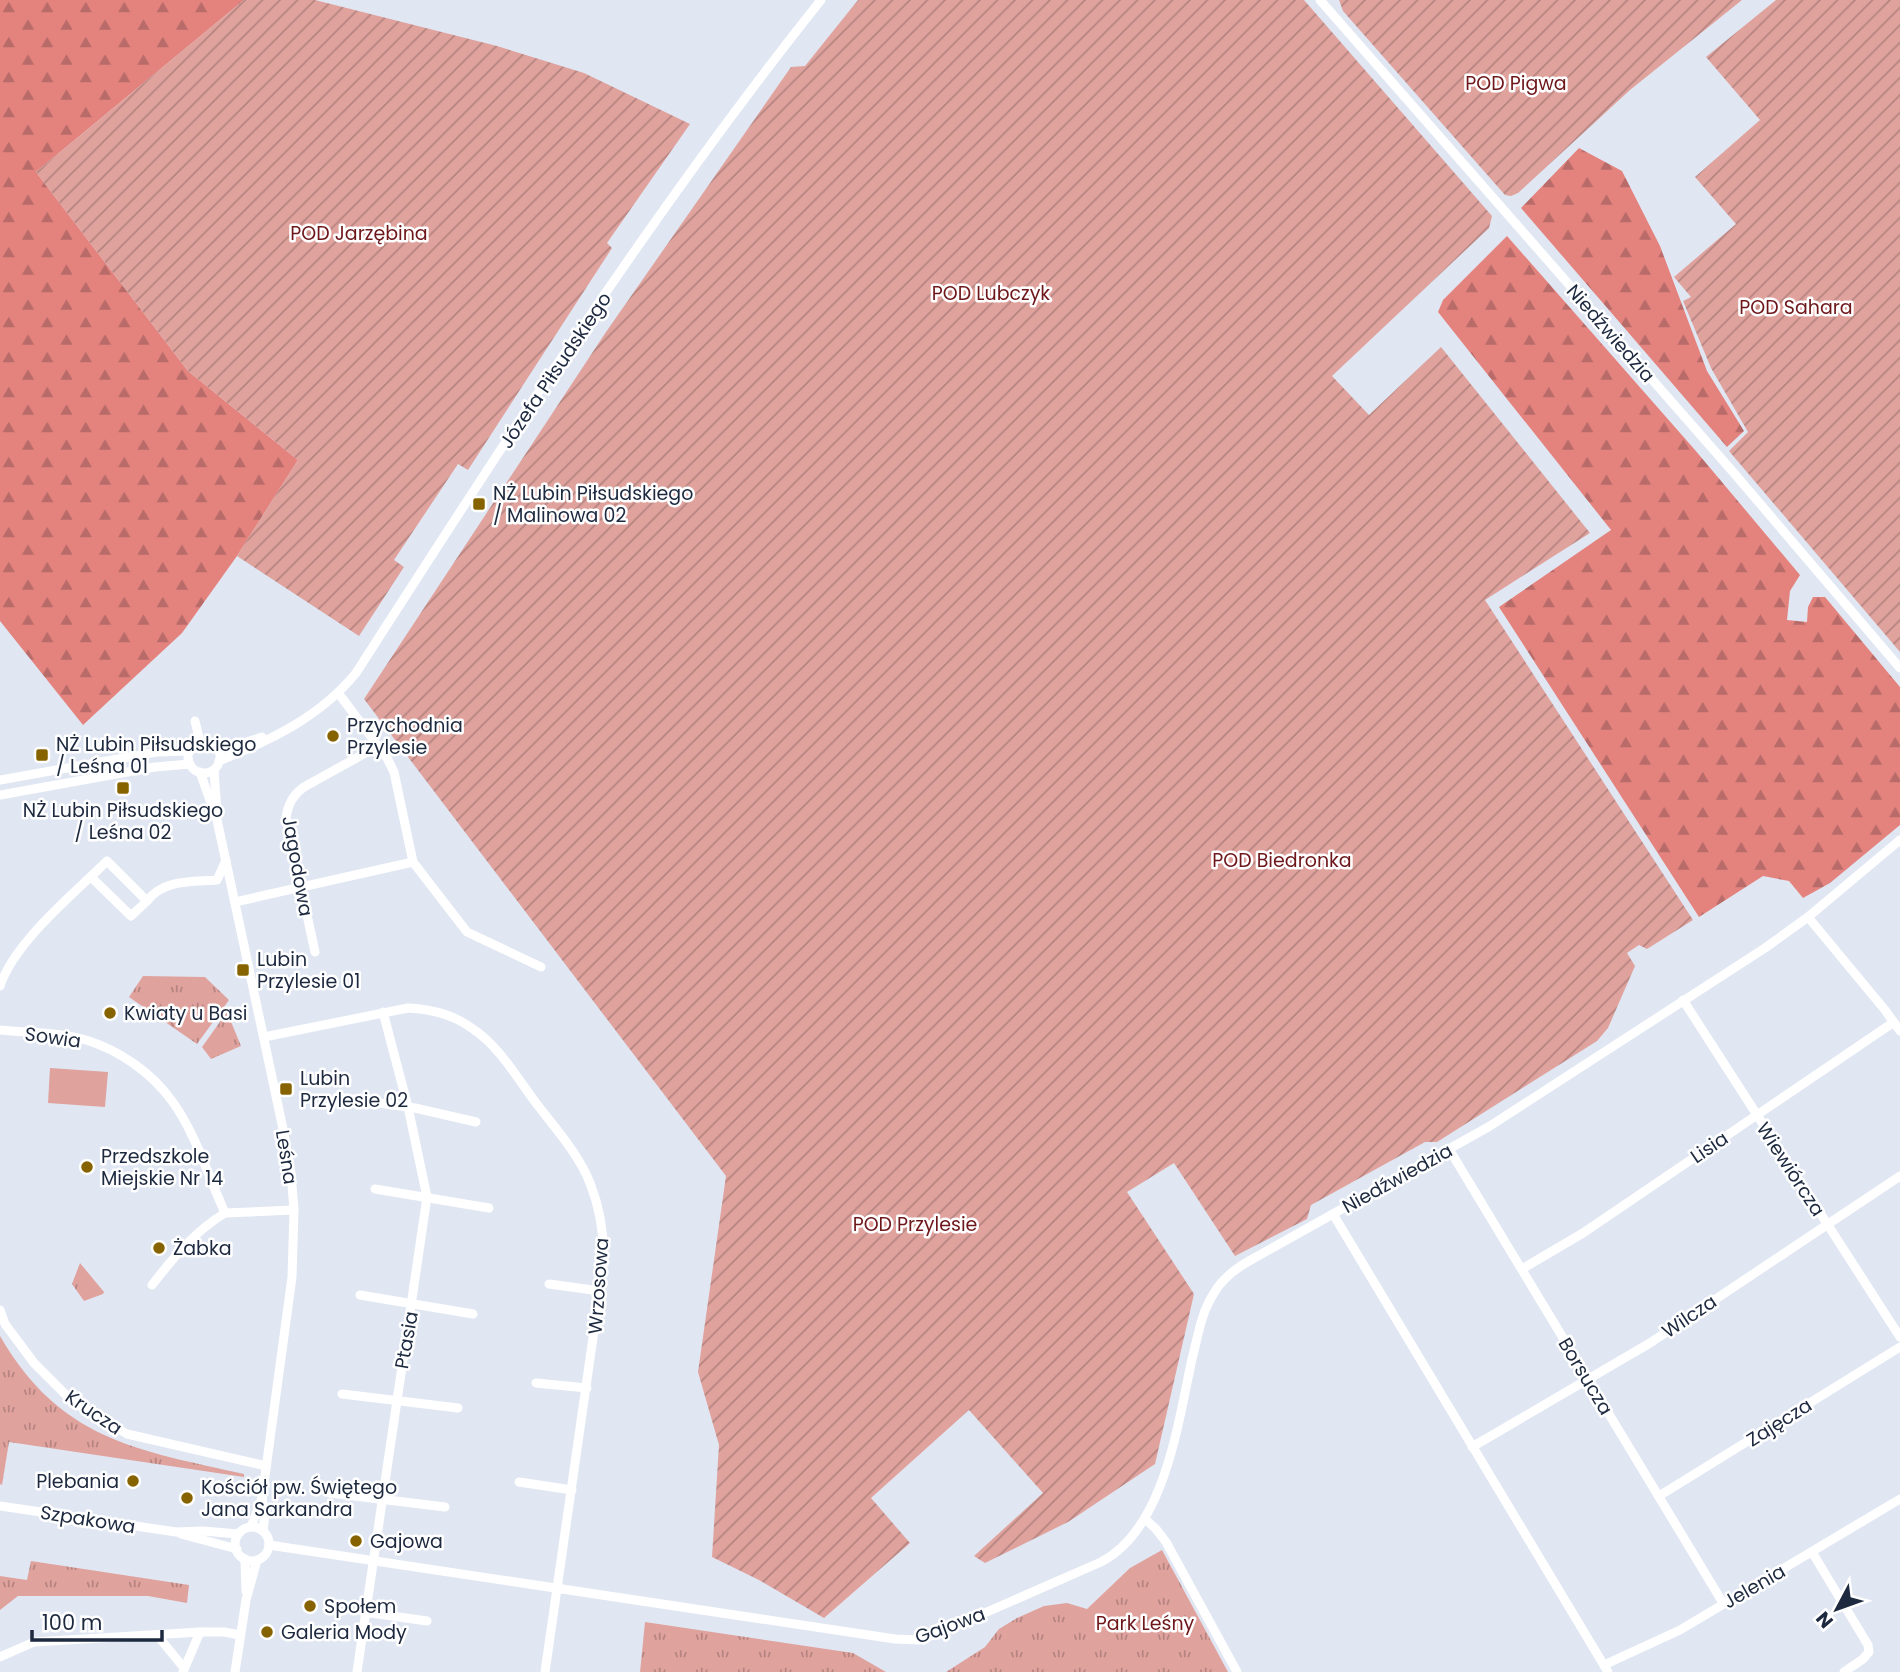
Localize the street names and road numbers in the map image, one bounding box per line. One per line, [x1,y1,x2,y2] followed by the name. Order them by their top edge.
[1560,278,1661,388] street label: Niedźwiedzia
[493,287,618,454] street label: Józefa Piłsudskiego
[275,814,320,918] street label: Jagodowa
[23,1020,83,1055] street label: Sowia
[1750,1117,1831,1222] street label: Wiewiórcza
[1685,1125,1734,1170] street label: Lisia
[269,1128,304,1186] street label: Leśna
[1337,1137,1457,1220] street label: Niedźwiedzia
[582,1237,615,1335] street label: Wrzosowa
[1656,1288,1722,1345] street label: Wilcza
[388,1309,425,1371] street label: Ptasia
[1552,1332,1619,1420] street label: Borsucza
[60,1383,128,1441] street label: Krucza
[1741,1392,1817,1453] street label: Zajęcza
[38,1499,137,1540] street label: Szpakowa
[1718,1558,1790,1615] street label: Jelenia
[911,1600,989,1651] street label: Gajowa

